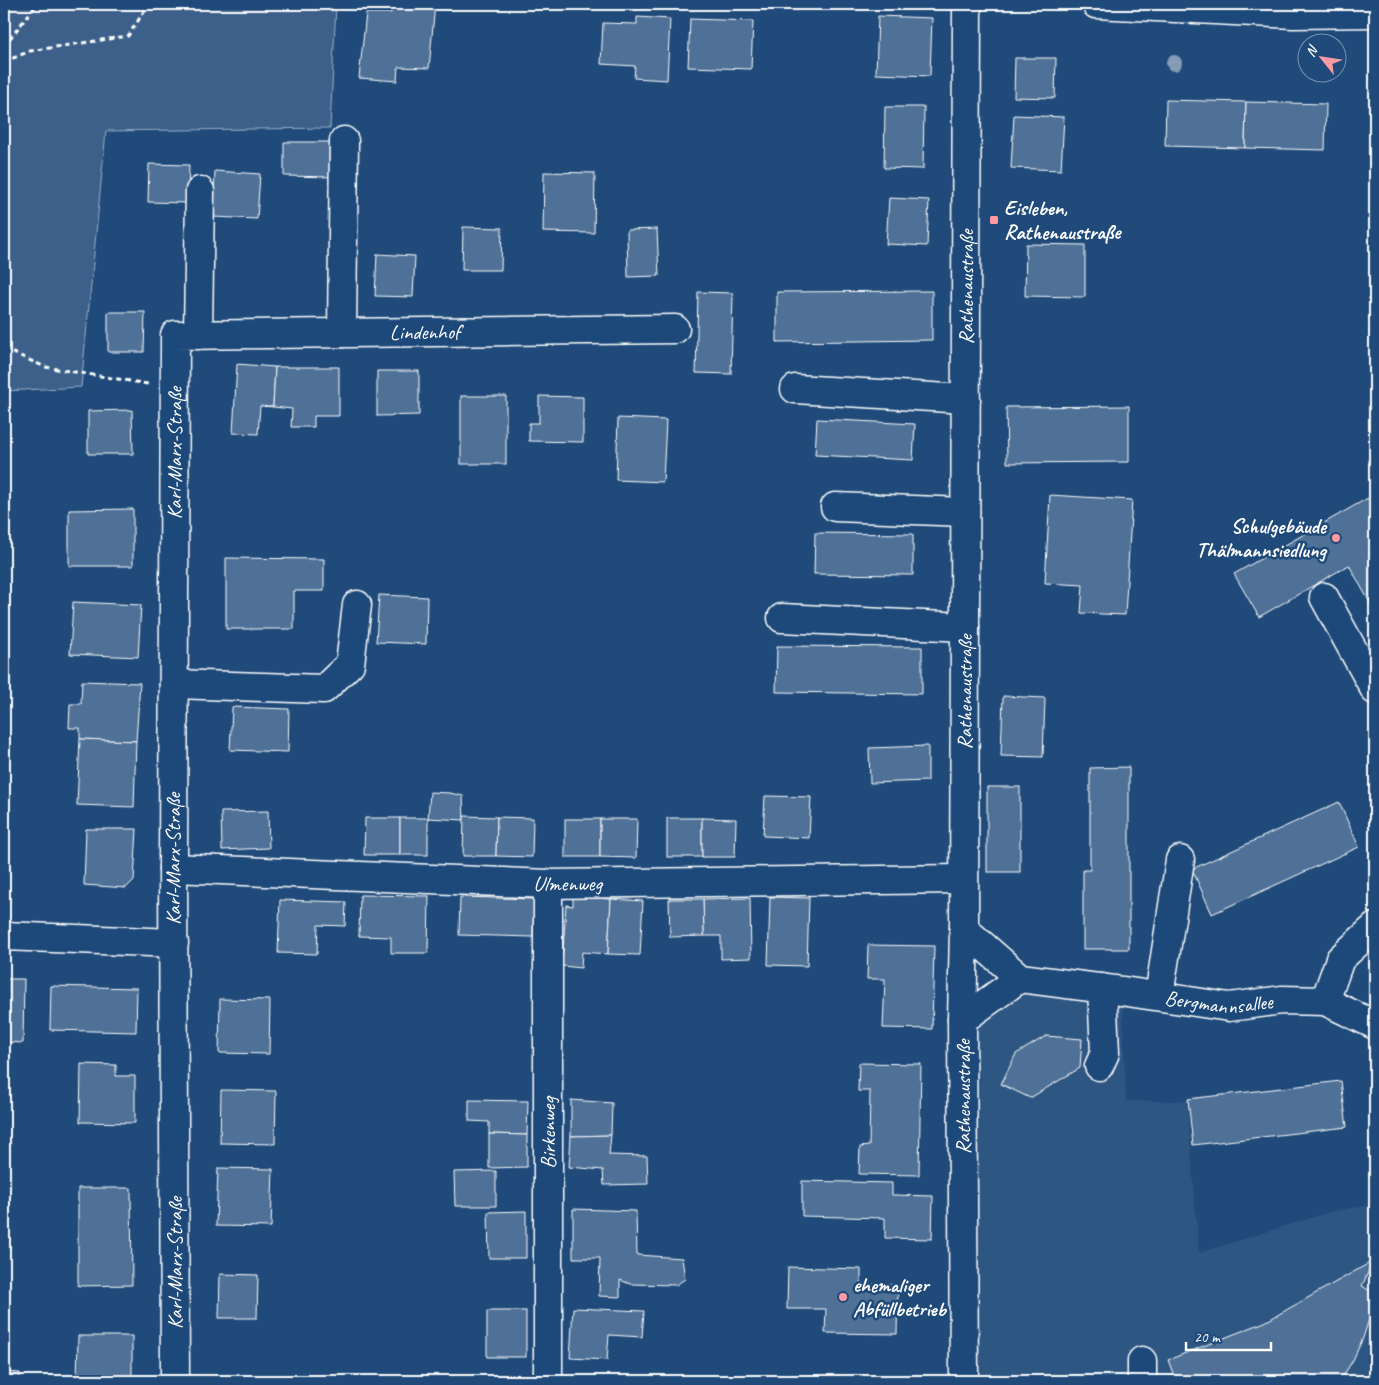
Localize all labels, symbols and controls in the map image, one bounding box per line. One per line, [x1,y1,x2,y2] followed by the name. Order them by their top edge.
[1296,32,1346,82] north arrow
[1302,42,1322,60] text: N
[1004,195,1122,245] place label: Eisleben, Rathenaustraße
[988,214,1000,226] marker: Eisleben, Rathenaustraße
[953,227,979,344] street label: Rathenaustraße
[390,319,464,345] street label: Lindenhof
[161,385,188,519] street label: Karl-Marx-Straße
[1196,513,1328,563] place label: Schulgebäude Thälmannsiedlung
[1330,532,1342,544] marker: Schulgebäude Thälmannsiedlung
[952,632,978,749] street label: Rathenaustraße
[160,791,186,925] street label: Karl-Marx-Straße
[533,870,604,897] street label: Ulmenweg
[1163,985,1275,1020] street label: Bergmannsallee
[950,1038,976,1154] street label: Rathenaustraße
[535,1096,561,1169] street label: Birkenweg
[162,1195,188,1329] street label: Karl-Marx-Straße
[853,1272,948,1322] place label: ehemaliger Abfüllbetrieb
[837,1291,849,1303] marker: ehemaliger Abfüllbetrieb
[1186,1320,1272,1352] scale bar
[1194,1328,1221,1347] text: 20 m

